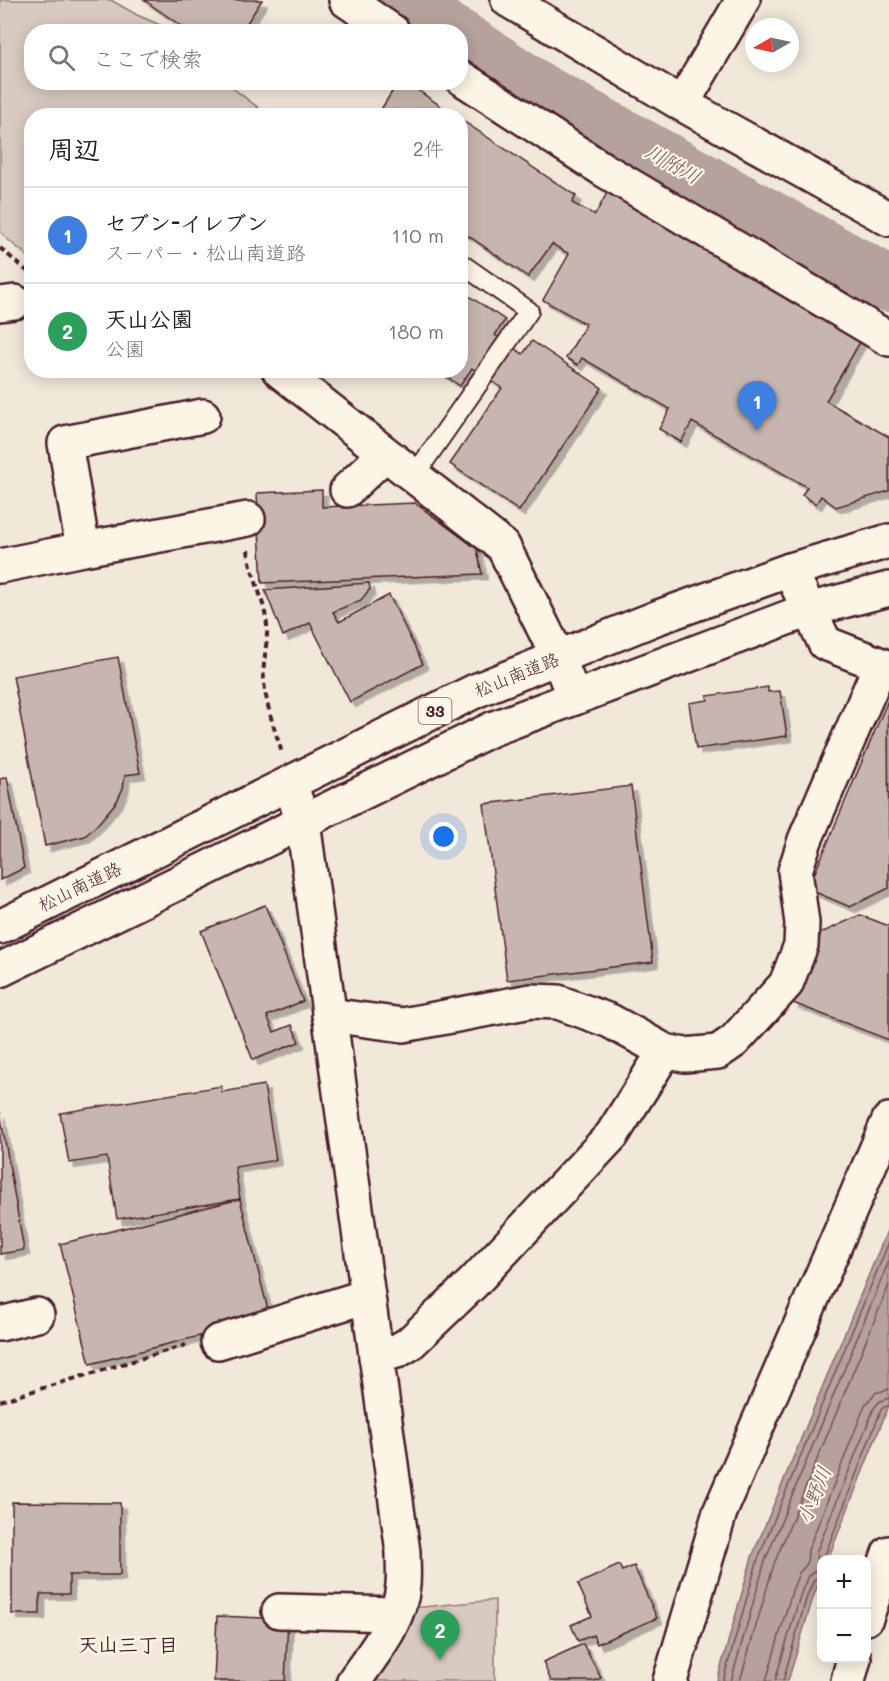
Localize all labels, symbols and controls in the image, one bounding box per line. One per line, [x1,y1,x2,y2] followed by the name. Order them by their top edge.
[745,18,799,72] north arrow
[24,24,468,90] search box
[45,41,78,74] icon: search
[93,44,203,73] text: ここで検索
[48,132,100,166] text: 周辺
[413,135,444,161] text: 2件
[641,137,706,189] water label: 川附川
[105,208,268,237] text: セブン-イレブン
[63,222,72,248] text: 1
[391,222,444,248] text: 110 m
[105,239,306,265] text: スーパー · 松山南道路
[105,304,193,333] text: 天山公園
[62,318,73,344] text: 2
[388,318,444,344] text: 180 m
[105,335,145,361] text: 公園
[738,382,777,431] pin: 1
[470,646,563,702] street label: 松山南道路
[418,698,452,724] road number: 33
[429,822,458,851] your location
[34,856,125,917] street label: 松山南道路
[790,1462,836,1527] water label: 小野川
[817,1555,871,1663] map controls
[817,1555,871,1609] button: +
[817,1609,871,1663] button: −
[420,1610,460,1660] pin: 2
[78,1631,178,1657] district label: 天山三丁目

